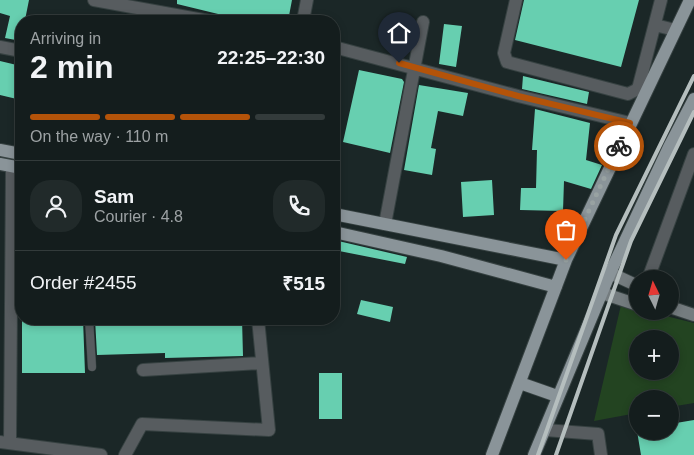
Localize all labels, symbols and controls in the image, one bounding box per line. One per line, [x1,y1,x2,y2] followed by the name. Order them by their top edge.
[378,12,420,63] pin
[385,19,413,47] icon: home
[30,30,101,47] text: Arriving in
[217,47,325,68] text: 22:25–22:30
[30,49,114,85] text: 2 min
[594,121,644,171] courier
[30,128,168,145] text: On the way · 110 m
[605,132,633,160] icon: bike
[30,180,82,232] button: person
[273,180,325,232] button: phone
[94,186,134,207] text: Sam
[94,208,183,225] text: Courier · 4.8
[545,209,587,260] pin
[552,216,580,244] icon: bag
[629,270,679,320] north arrow
[629,270,679,440] map controls
[30,272,137,293] text: Order #2455
[282,273,325,294] text: ₹515
[629,330,679,380] button: +
[629,390,679,440] button: −

